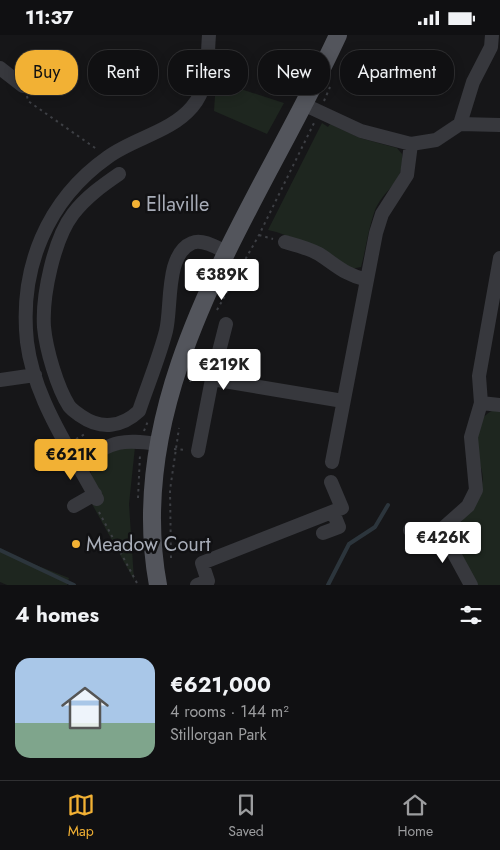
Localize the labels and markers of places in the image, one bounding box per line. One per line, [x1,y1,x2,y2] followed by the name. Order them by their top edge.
[146,190,209,219] place label: Ellaville
[130,198,142,210] marker: Ellaville
[187,259,257,301] pin: €389K
[189,349,259,391] pin: €219K
[36,439,106,481] pin: €621K
[408,521,478,564] pin: €426K
[86,530,211,559] place label: Meadow Court
[70,538,82,550] marker: Meadow Court

